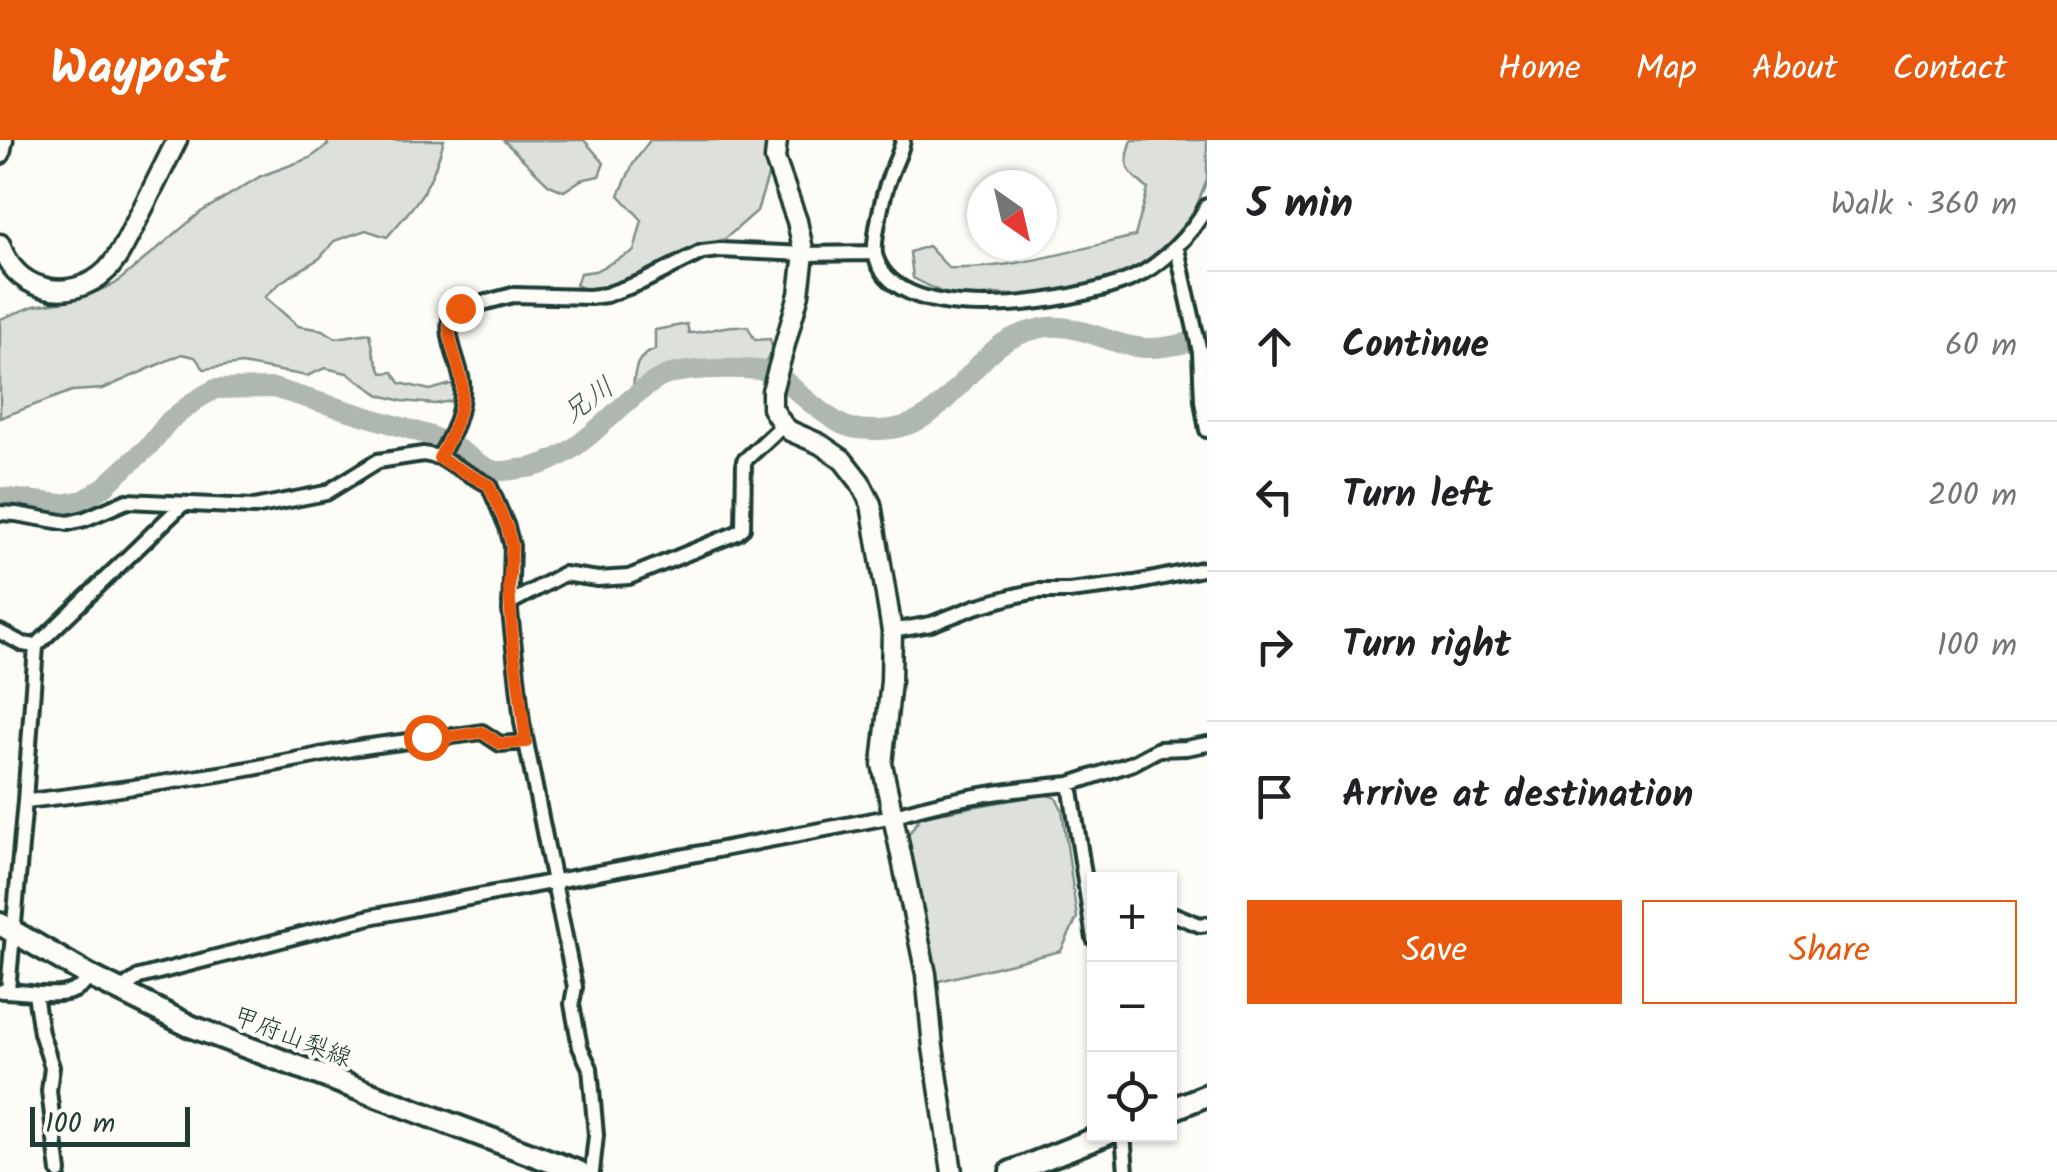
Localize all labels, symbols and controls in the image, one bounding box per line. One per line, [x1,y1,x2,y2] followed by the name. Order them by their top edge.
[50,32,229,108] text: Waypost
[1498,42,1581,98] text: Home
[1636,42,1697,98] text: Map
[1752,42,1837,98] text: About
[1892,42,2007,98] text: Contact
[967,170,1057,260] north arrow
[1247,172,1353,239] text: 5 min
[1831,180,2017,231] text: Walk · 360 m
[438,286,484,332] route end
[1342,316,1489,376] text: Continue
[1247,319,1302,374] icon: ahead
[1945,321,2017,372] text: 60 m
[553,366,625,436] water label: 兄川
[1342,466,1493,526] text: Turn left
[1247,469,1302,524] icon: left
[1928,471,2017,522] text: 200 m
[1342,616,1511,676] text: Turn right
[1247,619,1302,674] icon: right
[1937,621,2017,672] text: 100 m
[404,715,450,761] route start
[1342,766,1693,826] text: Arrive at destination
[1247,769,1302,824] icon: arrive
[1087,872,1177,1142] map controls
[1087,872,1177,962] button: +
[1247,900,1622,1004] button: Save
[1642,900,2017,1004] button: Share
[1087,962,1177,1052] button: −
[226,997,358,1079] street label: 甲府山梨線
[1087,1052,1177,1142] button: locate
[30,1102,190,1146] scale bar
[45,1102,115,1147] text: 100 m

